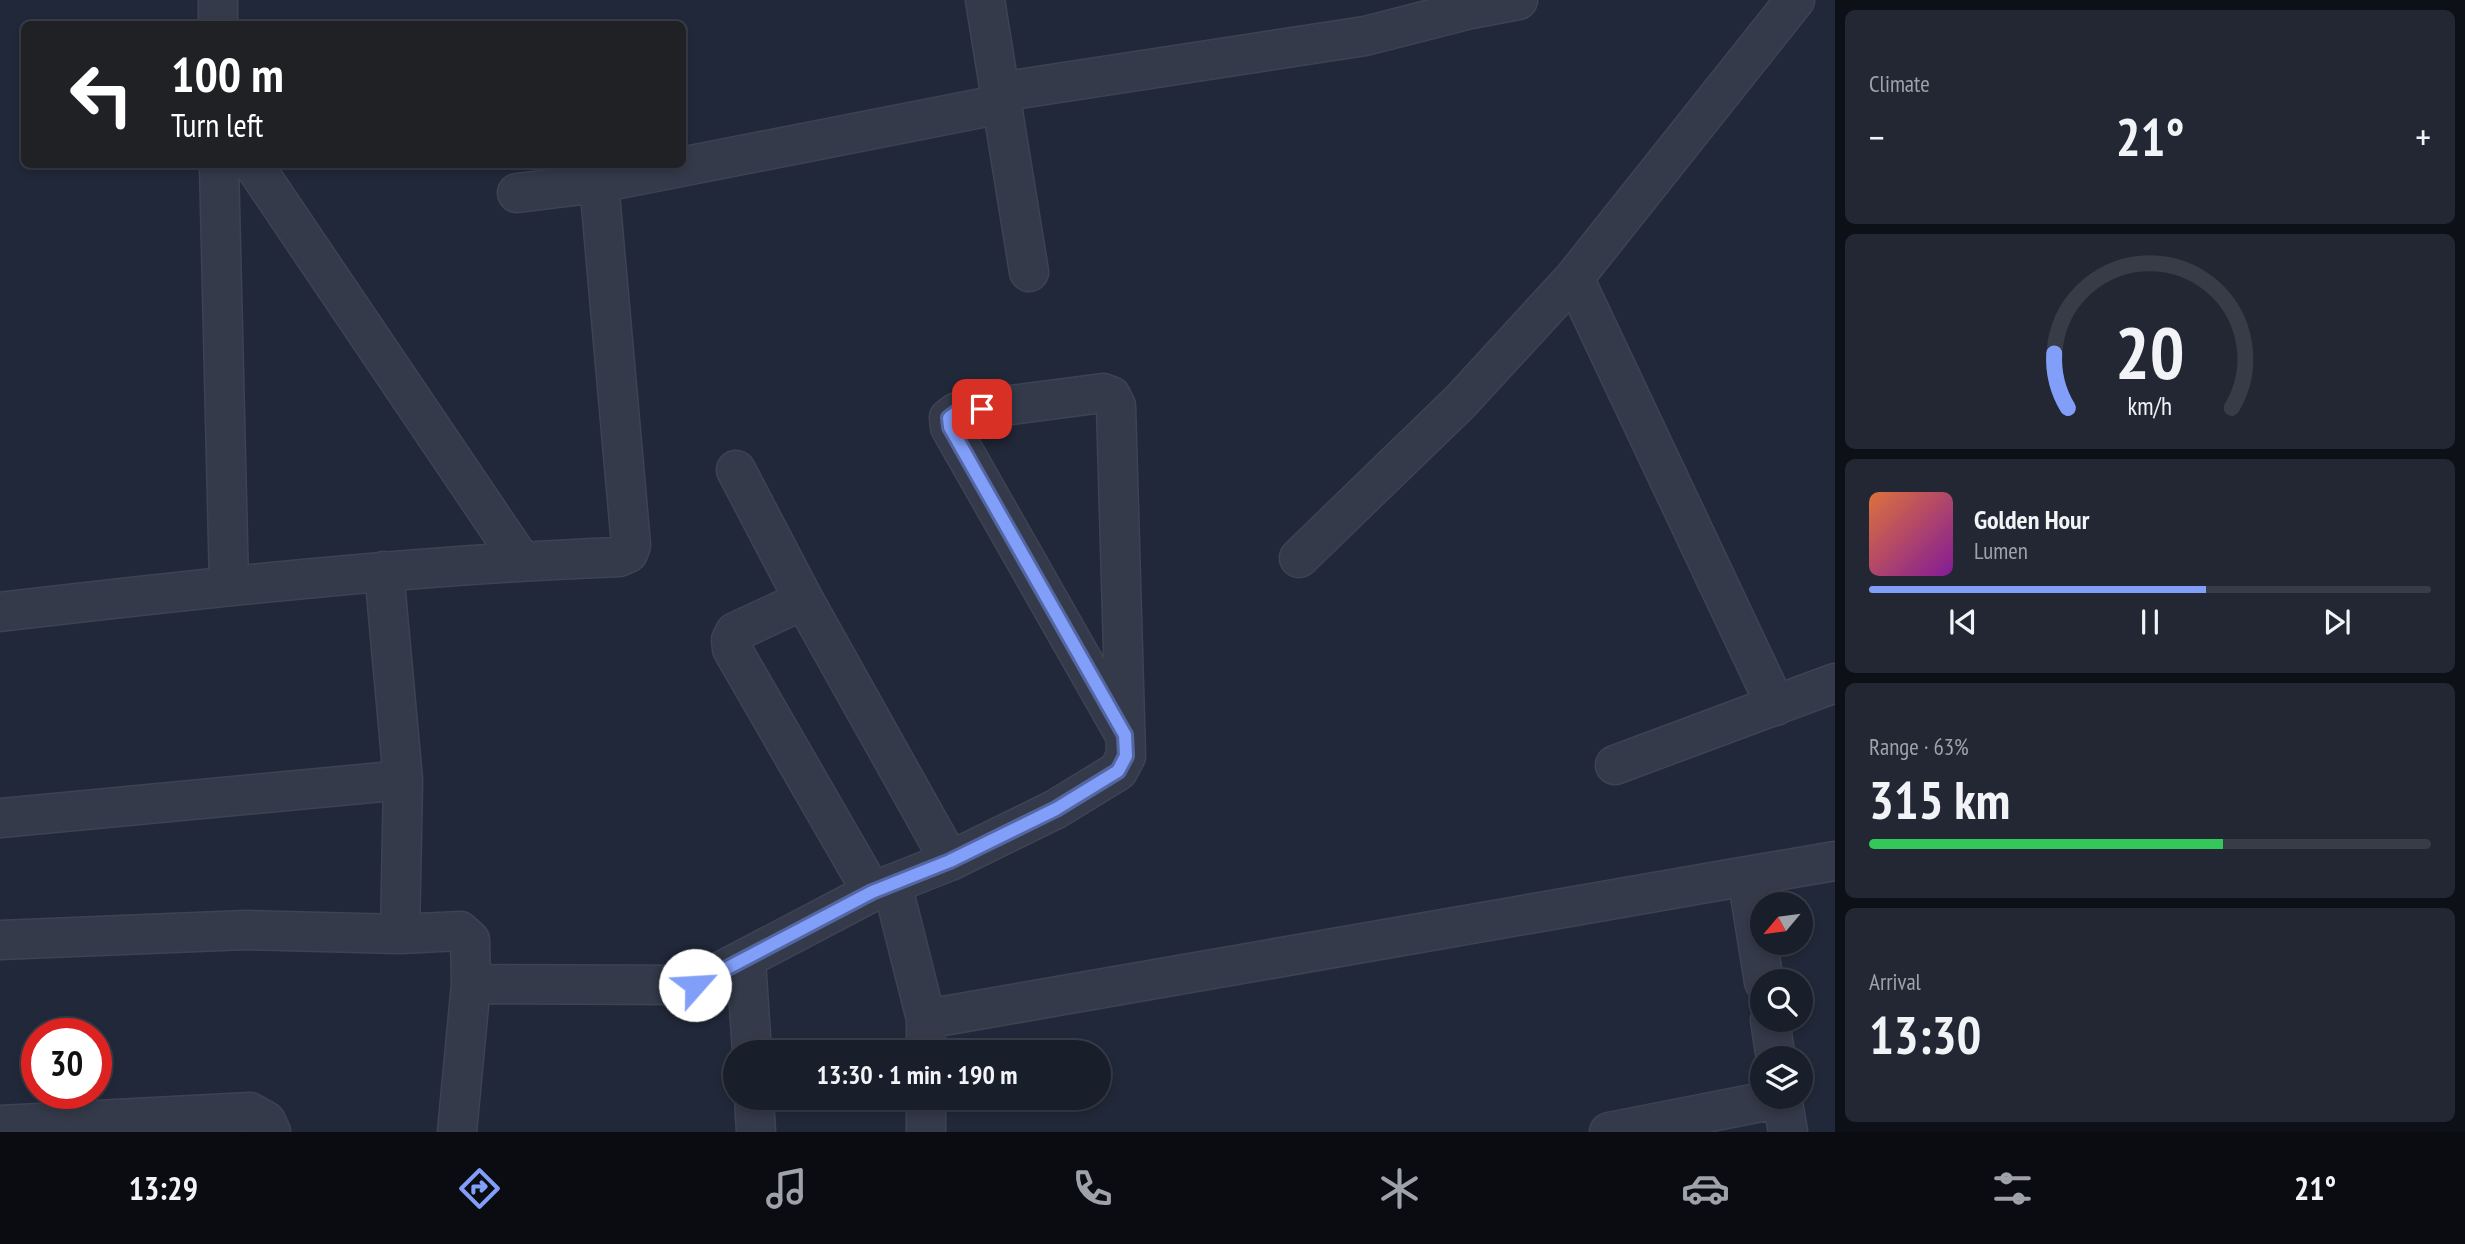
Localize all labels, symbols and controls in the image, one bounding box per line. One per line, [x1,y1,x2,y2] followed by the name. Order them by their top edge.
[171,42,284,106] text: 100 m
[56,49,147,140] icon: left
[1869,69,1930,98] text: Climate
[2116,103,2184,170] text: 21°
[171,104,263,146] text: Turn left
[1869,112,1885,161] text: −
[2415,112,2431,161] text: +
[2115,304,2185,398] text: 20
[952,379,1012,439] pin
[2128,389,2172,421] text: km/h
[963,390,1001,428] icon: arrive
[1974,503,2089,536] text: Golden Hour
[1974,536,2028,565] text: Lumen
[1944,603,1982,641] icon: previous
[2131,603,2169,641] icon: pause
[2318,603,2356,641] icon: next
[1869,732,1969,761] text: Range · 63%
[1869,766,2010,833] text: 315 km
[1750,892,1813,956] north arrow
[1750,892,1813,1109] map controls
[658,948,732,1022] position arrow
[1869,967,1921,996] text: Arrival
[1750,969,1813,1032] button: search
[1869,1001,1981,1068] text: 13:30
[21,1018,112,1109] speed limit sign: 30
[1750,1046,1813,1109] button: layers
[817,1058,1017,1091] text: 13:30 · 1 min · 190 m
[455,1164,504,1213] icon: directions
[762,1164,811,1213] icon: music
[1068,1164,1117,1213] icon: phone
[1375,1164,1424,1213] icon: climate
[1681,1164,1730,1213] icon: car
[1988,1164,2037,1213] icon: filters
[129,1167,198,1209] text: 13:29
[2294,1167,2336,1209] text: 21°

